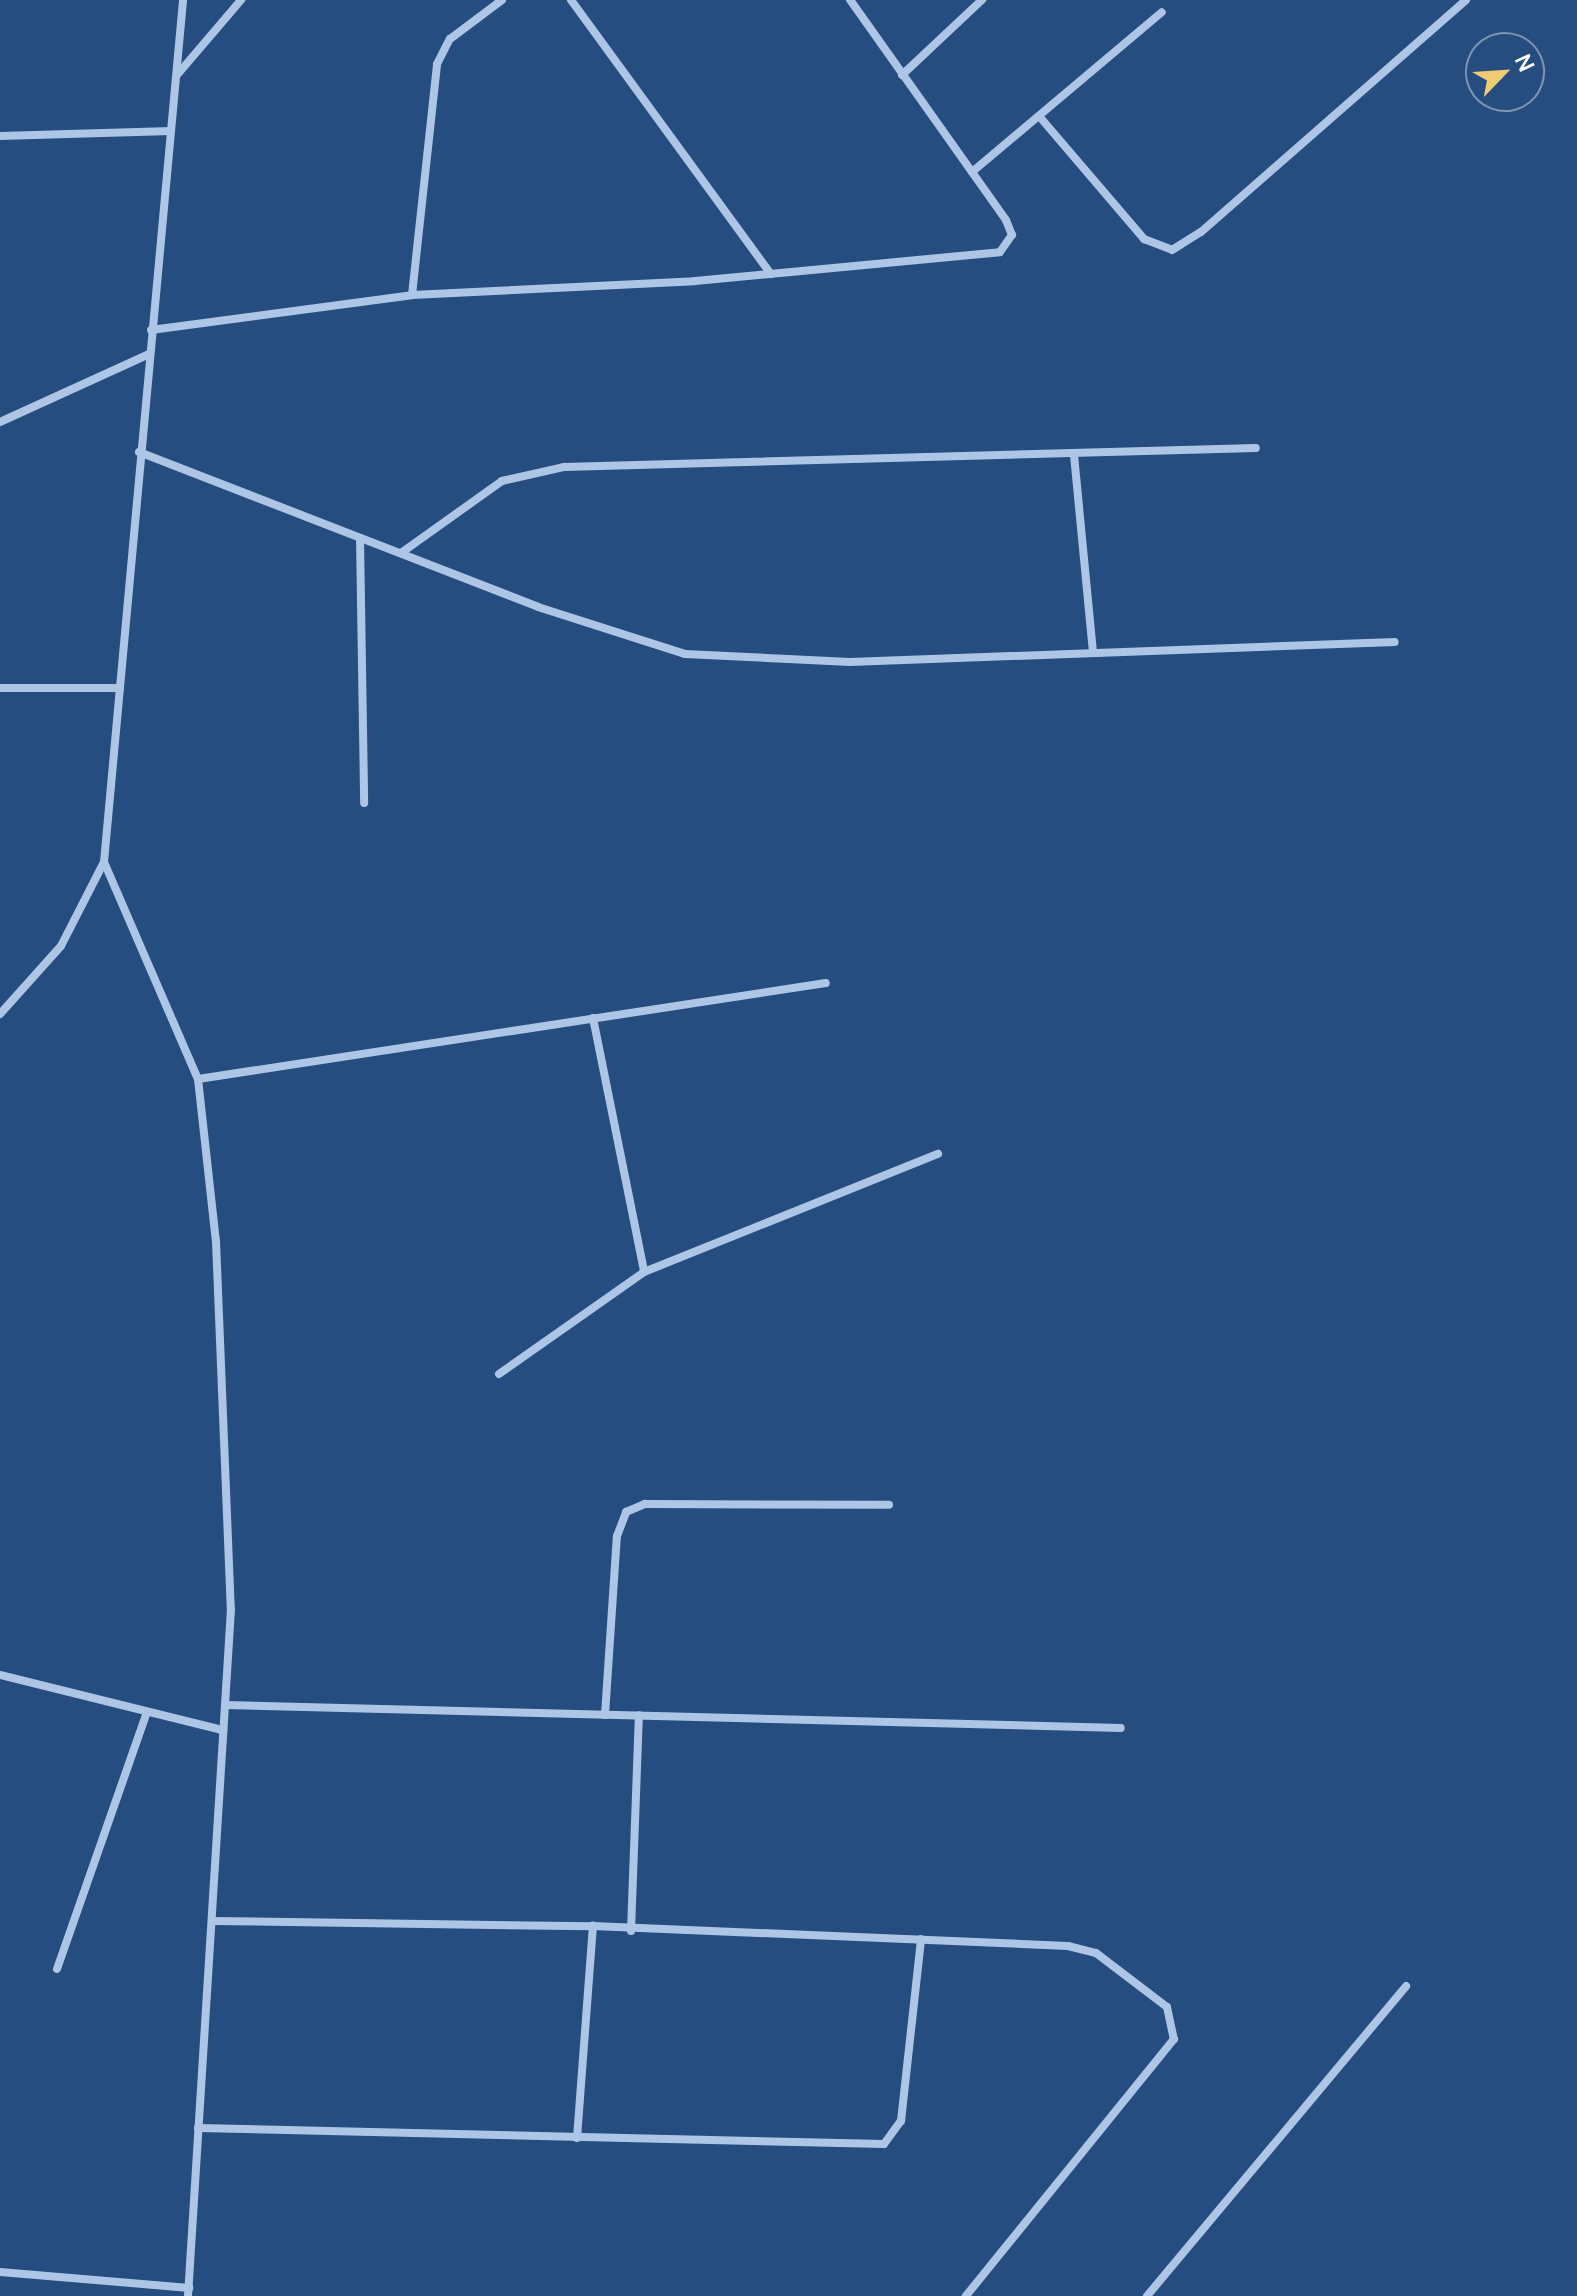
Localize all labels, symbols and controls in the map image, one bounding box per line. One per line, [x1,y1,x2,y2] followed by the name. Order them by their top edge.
[1465,32,1545,112] north arrow
[1508,49,1542,76] text: N

